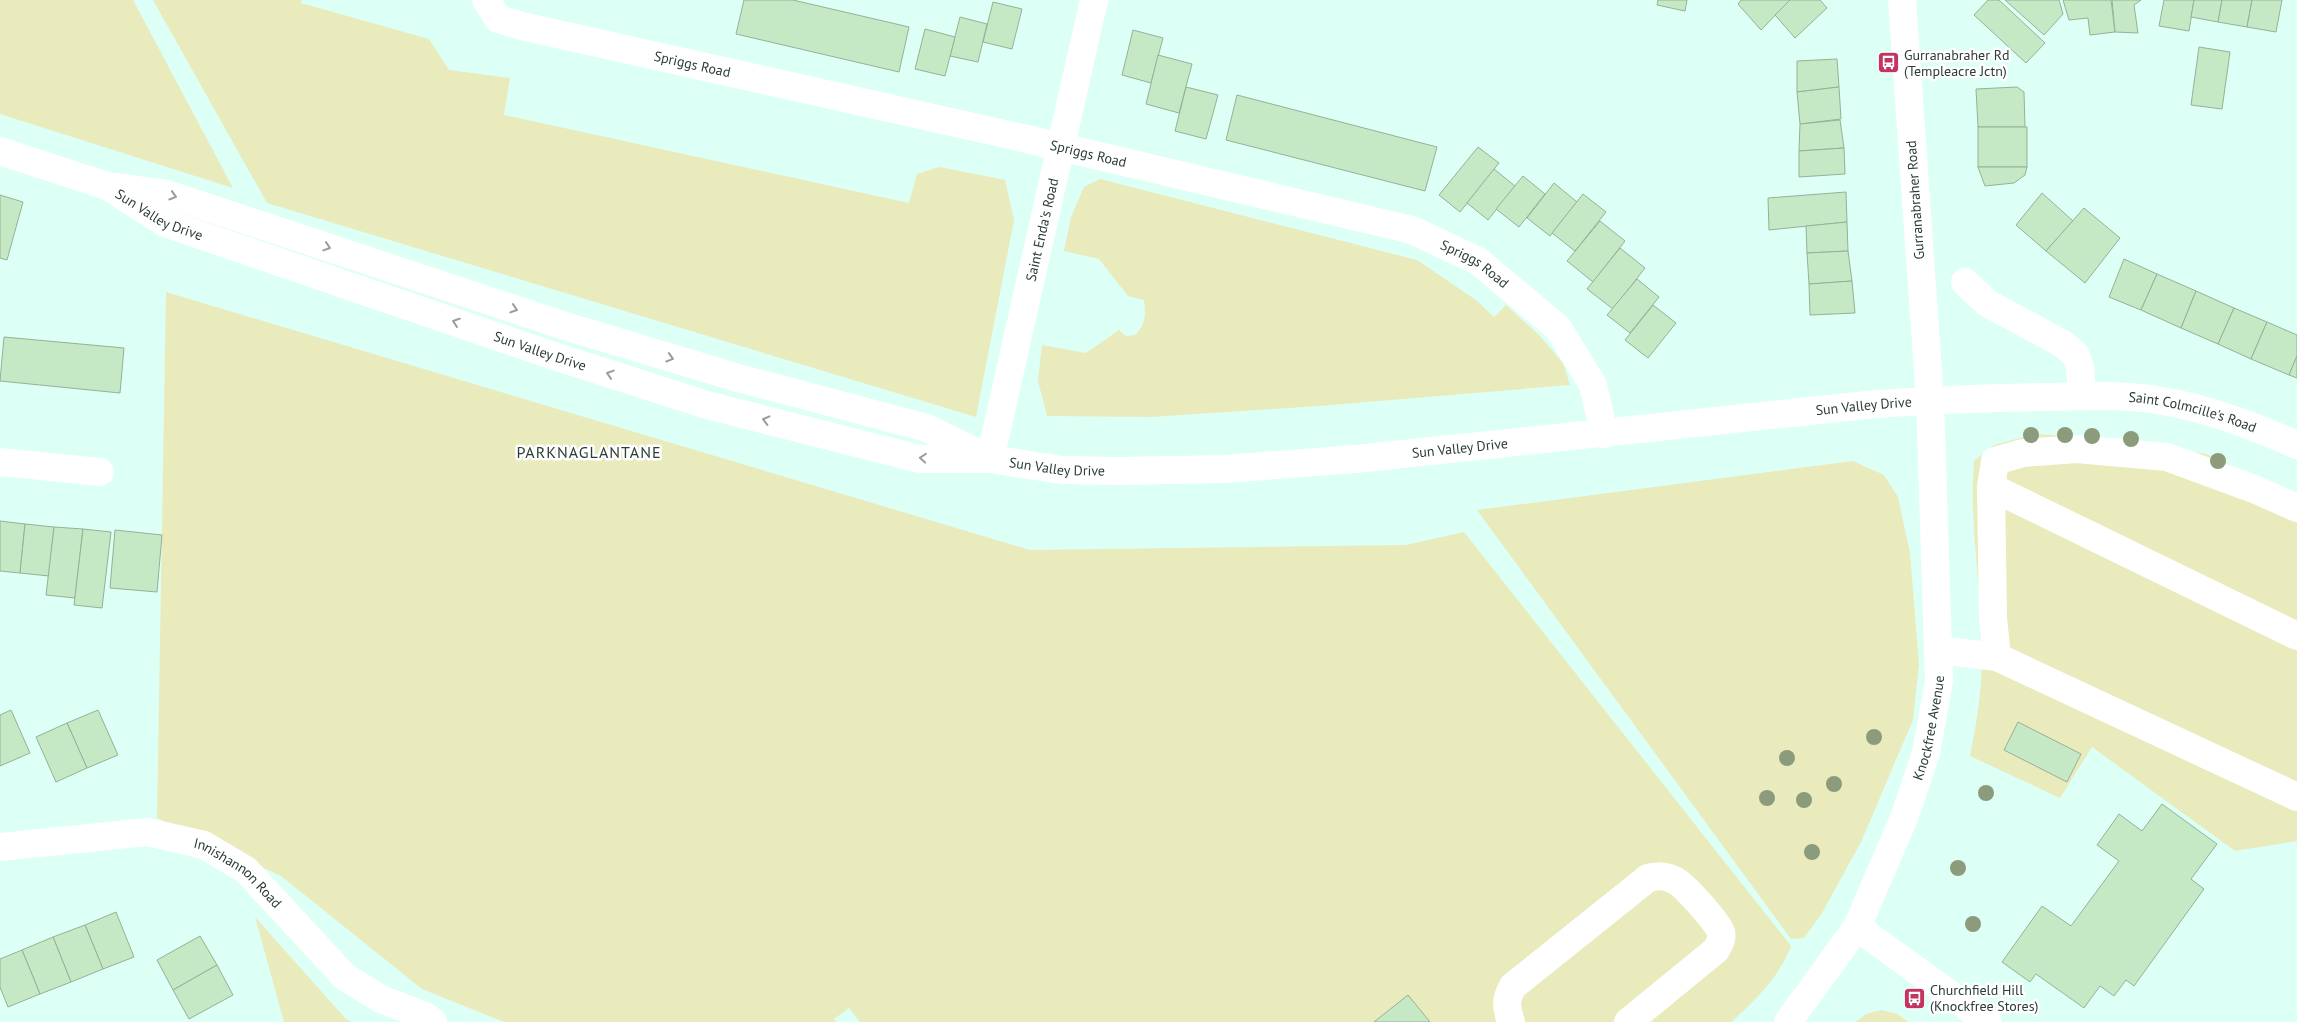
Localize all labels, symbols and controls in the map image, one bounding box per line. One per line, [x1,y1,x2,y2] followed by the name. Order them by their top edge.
[1904,46,2010,80] place label: Gurranabraher Rd (Templeacre Jctn)
[652,47,732,81] street label: Spriggs Road
[1876,51,1900,75] bus stop icon: Gurranabraher Rd (Templeacre Jctn)
[1048,136,1128,171] street label: Spriggs Road
[1902,140,1928,260] street label: Gurranabraher Road
[1022,176,1062,283] street label: Saint Enda's Road
[112,185,205,244] street label: Sun Valley Drive
[168,190,176,200] one-way arrow
[1438,236,1513,292] street label: Spriggs Road
[322,241,331,251] one-way arrow
[510,304,518,314] one-way arrow
[452,318,461,328] one-way arrow
[491,327,588,375] street label: Sun Valley Drive
[665,352,673,362] one-way arrow
[606,369,615,379] one-way arrow
[2128,388,2259,436] street label: Saint Colmcille's Road
[1815,393,1912,419] street label: Sun Valley Drive
[761,415,770,426] one-way arrow
[1411,434,1509,462] street label: Sun Valley Drive
[516,442,662,462] district label: PARKNAGLANTANE
[919,453,927,464] one-way arrow
[1008,453,1105,480] street label: Sun Valley Drive
[1908,675,1948,783] street label: Knockfree Avenue
[192,834,286,912] street label: Innishannon Road
[1930,981,2039,1015] place label: Churchfield Hill (Knockfree Stores)
[1902,986,1926,1010] bus stop icon: Churchfield Hill (Knockfree Stores)

